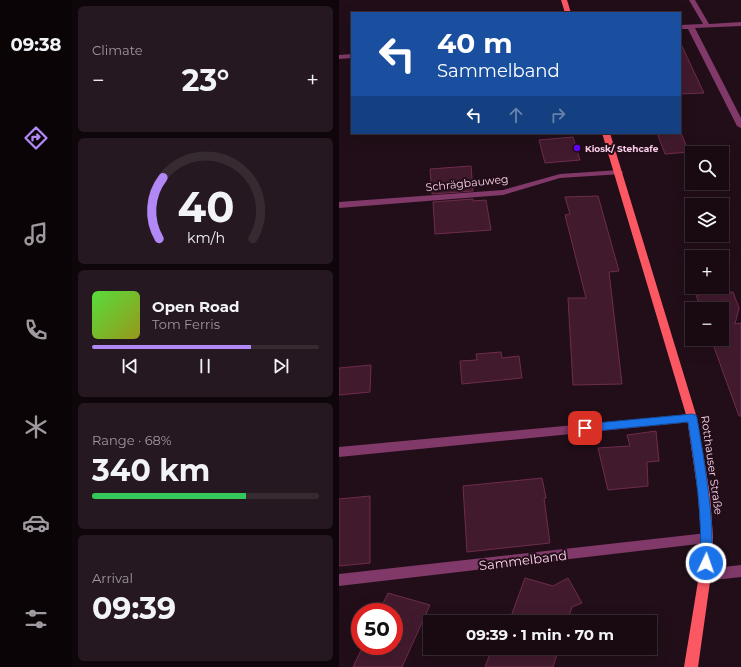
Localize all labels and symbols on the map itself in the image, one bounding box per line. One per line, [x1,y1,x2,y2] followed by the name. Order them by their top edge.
[572,143,582,153] marker: Kiosk/ Stehcafe
[585,143,659,154] place label: Kiosk/ Stehcafe
[425,172,509,194] street label: Schrägbauweg
[568,411,602,445] pin
[698,415,726,516] street label: Rotthauser Straße
[685,542,727,584] position arrow
[478,547,568,573] street label: Sammelband
[351,603,403,655] speed limit sign: 50

